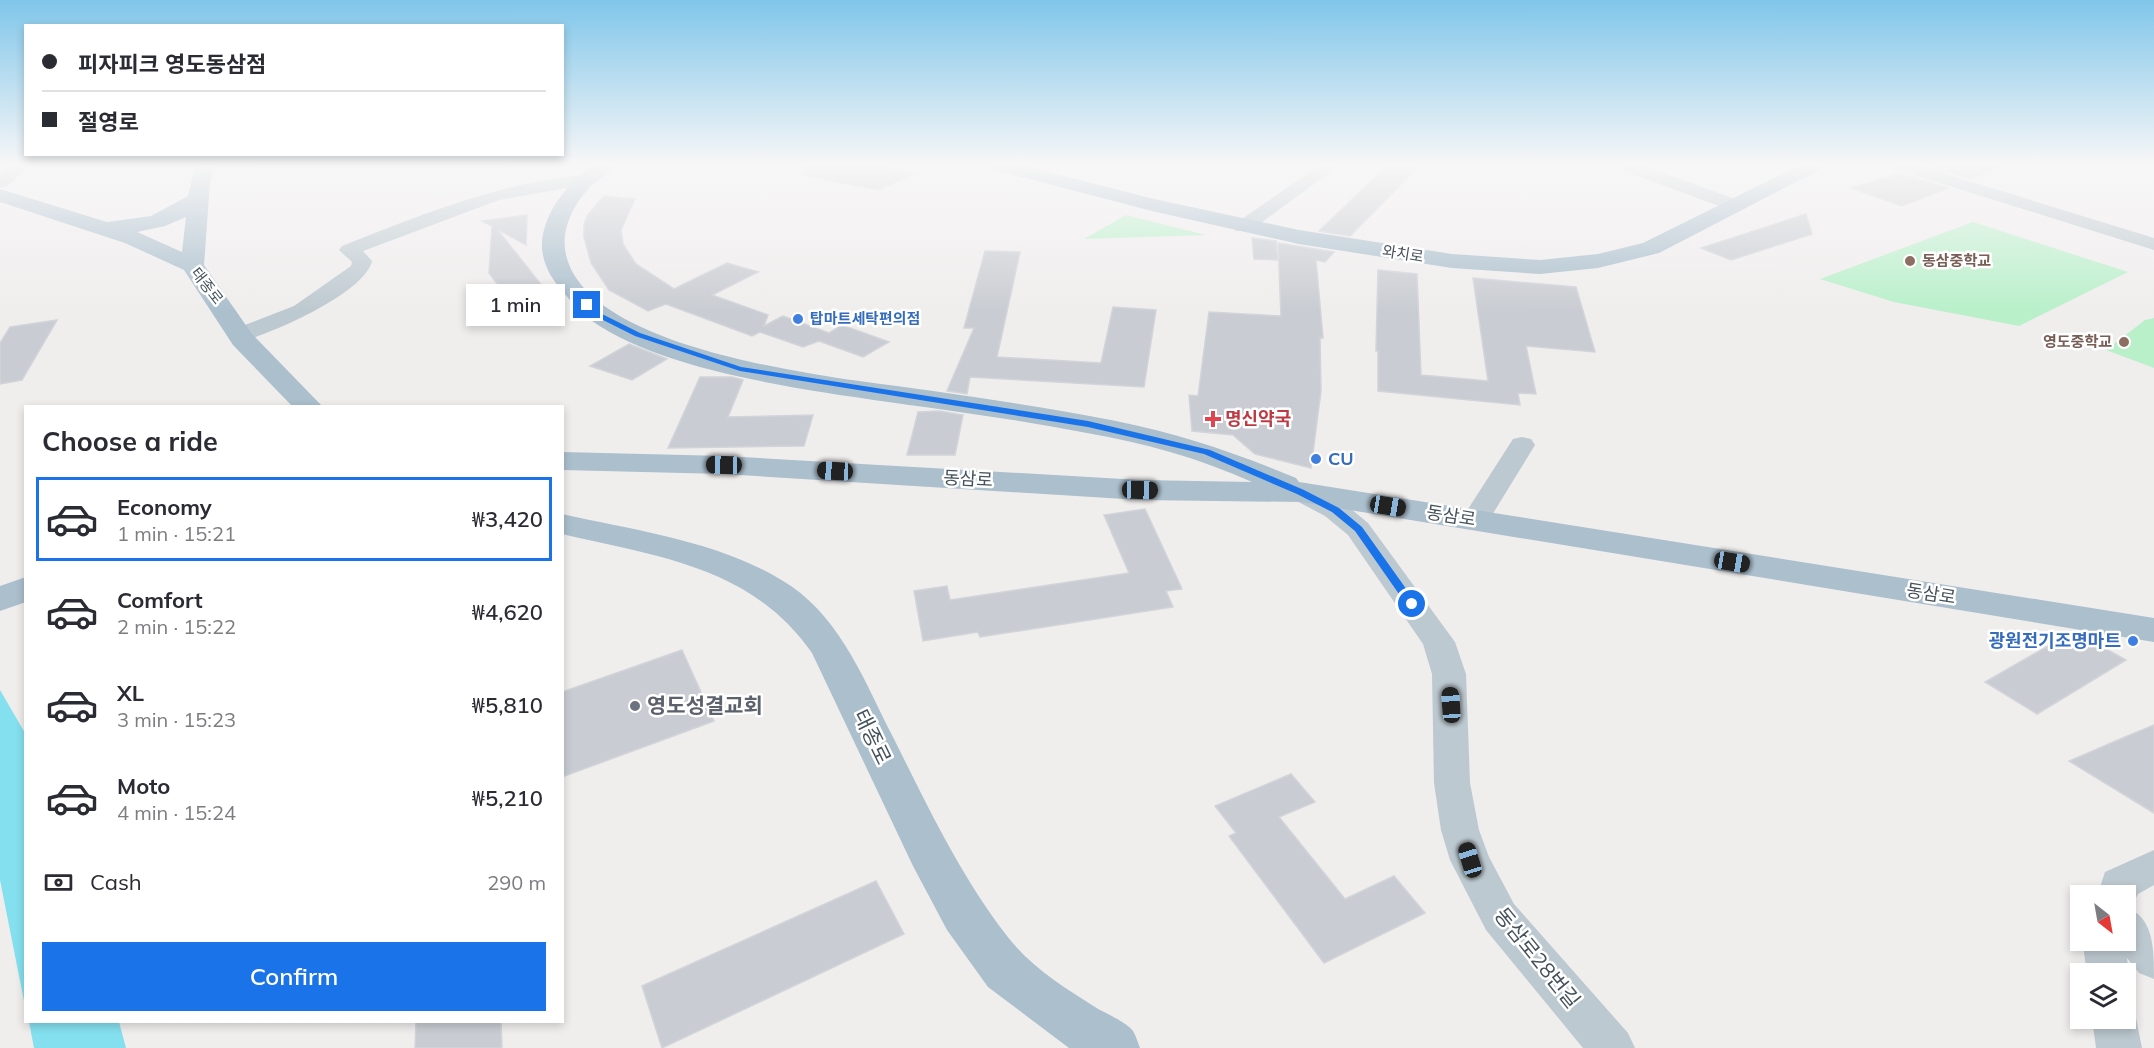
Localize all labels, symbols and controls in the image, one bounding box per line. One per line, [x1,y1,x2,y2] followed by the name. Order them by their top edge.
[78,50,266,78] text: 피자피크 영도동삼점
[78,108,139,136] text: 절영로
[1381,241,1425,266] street label: 와치로
[1922,251,1991,270] place label: 동삼중학교
[1903,254,1917,268] marker: 동삼중학교
[187,264,228,308] street label: 태종로
[467,284,566,326] callout: 1 min
[573,291,600,318] route end
[490,292,541,317] text: 1 min
[810,309,920,328] place label: 탑마트세탁편의점
[791,312,805,326] marker: 탑마트세탁편의점
[2043,332,2112,351] place label: 영도중학교
[2117,335,2131,349] marker: 영도중학교
[1225,407,1291,430] place label: 명신약국
[1206,412,1220,426] marker: 명신약국
[42,424,218,458] text: Choose a ride
[1328,447,1354,470] place label: CU
[1309,452,1323,466] marker: CU
[706,456,742,474] car
[817,461,853,481] car
[943,466,993,491] street label: 동삼로
[1122,481,1158,499] car
[45,492,99,546] icon: car
[117,493,212,521] text: Economy
[1369,494,1407,518] car
[1425,500,1477,531] street label: 동삼로
[472,505,543,533] text: ₩3,420
[117,521,236,546] text: 1 min · 15:21
[1713,550,1751,574] car
[1905,578,1957,609] street label: 동삼로
[45,585,99,639] icon: car
[117,586,203,614] text: Comfort
[1398,590,1425,617] route start
[472,598,543,626] text: ₩4,620
[117,614,236,639] text: 2 min · 15:22
[1989,629,2121,652] place label: 광원전기조명마트
[2126,634,2140,648] marker: 광원전기조명마트
[45,678,99,732] icon: car
[117,679,144,707] text: XL
[1441,686,1461,724] car
[472,691,543,719] text: ₩5,810
[647,692,763,718] place label: 영도성결교회
[628,699,642,713] marker: 영도성결교회
[849,705,897,768] street label: 태종로
[117,707,236,732] text: 3 min · 15:23
[45,771,99,825] icon: car
[117,772,170,800] text: Moto
[472,784,543,812] text: ₩5,210
[117,800,236,825] text: 4 min · 15:24
[1456,840,1484,880] car
[42,866,75,899] icon: cash
[90,868,142,896] text: Cash
[487,870,546,895] text: 290 m
[2070,885,2136,951] north arrow
[2070,885,2136,1029] map controls
[1489,902,1586,1013] street label: 동삼로28번길
[42,942,546,1011] button: Confirm
[2070,963,2136,1029] button: layers

